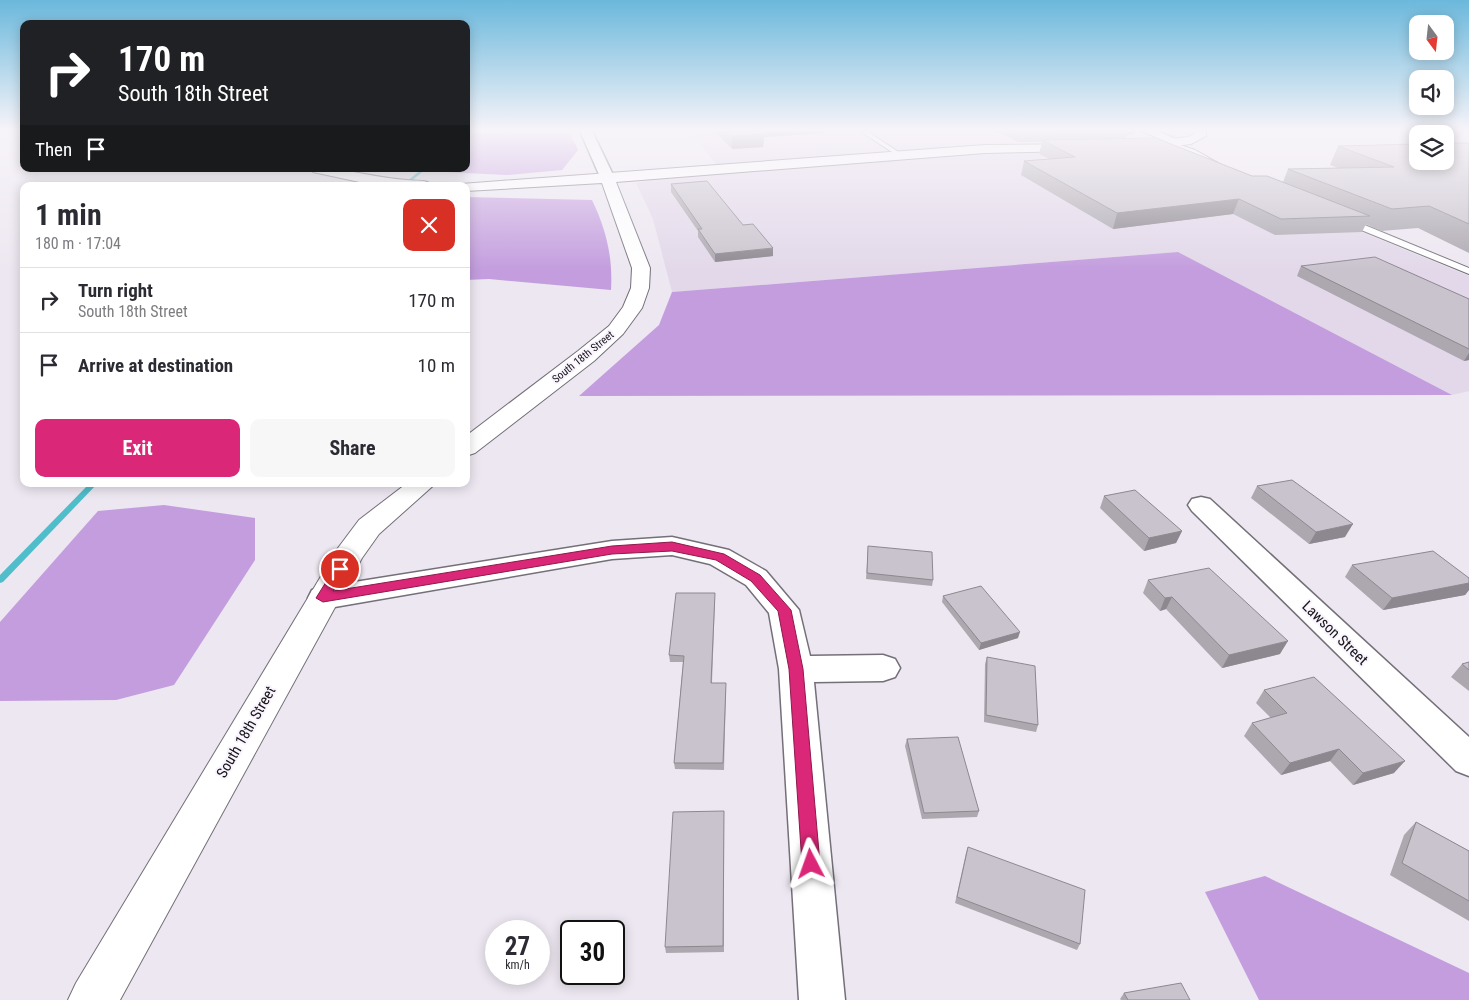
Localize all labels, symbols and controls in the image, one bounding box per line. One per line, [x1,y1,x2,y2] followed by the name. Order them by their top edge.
[1409,15,1454,60] north arrow
[1409,15,1454,170] map controls
[118,39,205,80] text: 170 m
[35,40,100,105] icon: right
[1409,70,1454,115] button: sound
[118,81,269,106] text: South 18th Street
[1409,125,1454,170] button: layers
[82,135,110,163] icon: arrive
[35,138,72,161] text: Then
[35,197,102,232] text: 1 min
[403,199,455,251] button: close
[35,234,121,253] text: 180 m · 17:04
[78,279,153,302] text: Turn right
[35,286,63,314] icon: right
[408,289,455,312] text: 170 m
[78,302,188,321] text: South 18th Street
[550,328,616,386] street label: South 18th Street
[35,351,63,379] icon: arrive
[78,354,233,377] text: Arrive at destination
[418,354,455,377] text: 10 m
[35,419,240,477] button: Exit
[250,419,455,477] button: Share
[319,548,361,590] pin
[326,555,354,583] icon: arrive
[1298,597,1372,669] street label: Lawson Street
[213,683,279,781] street label: South 18th Street
[784,837,836,889] position arrow
[560,920,625,985] speed limit sign: 30
[505,932,530,961] text: 27
[505,958,530,972] text: km/h

